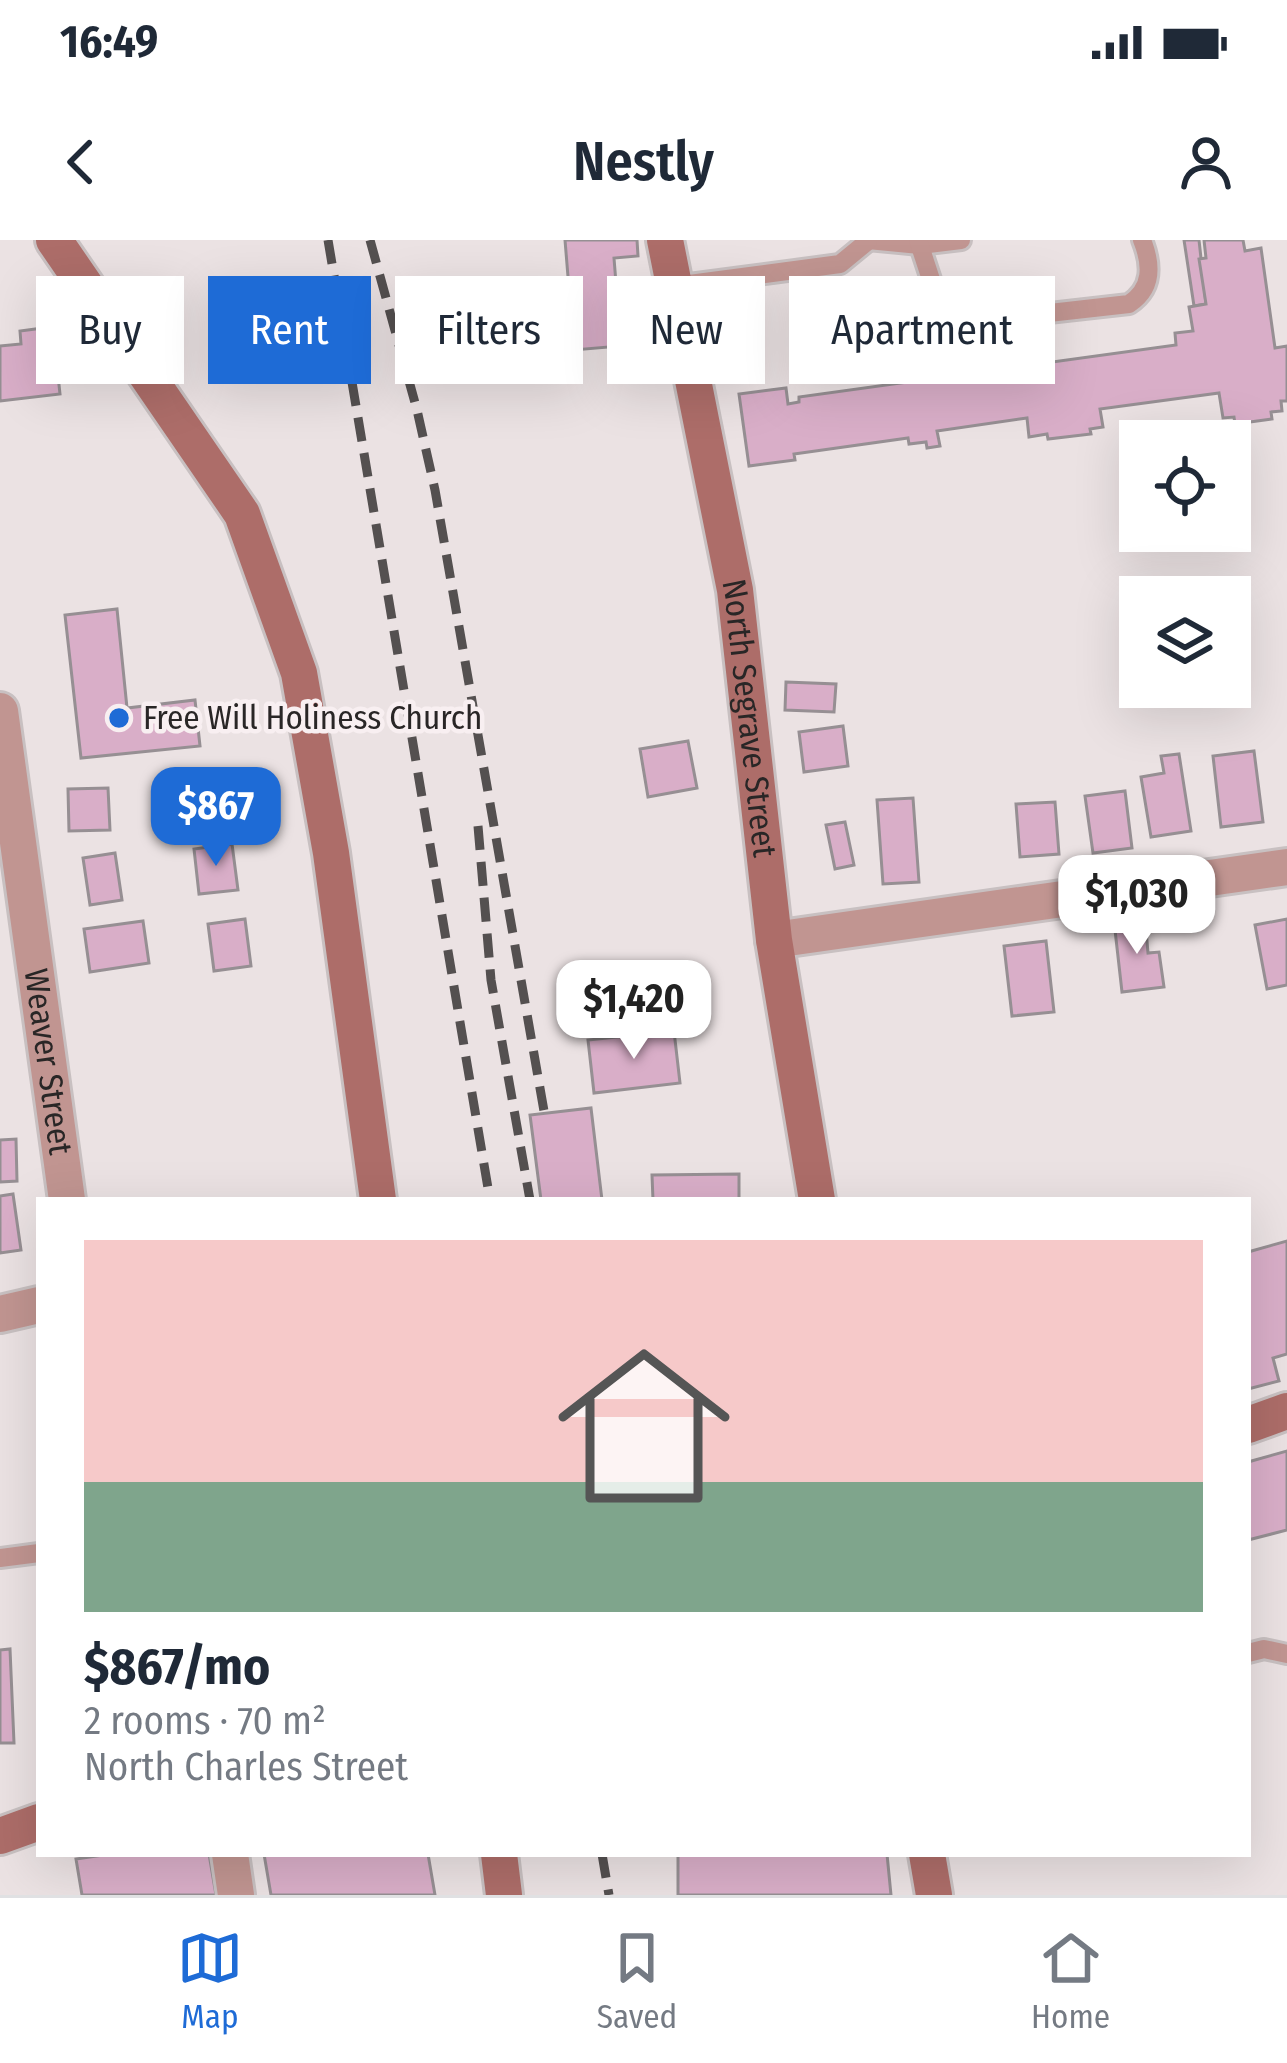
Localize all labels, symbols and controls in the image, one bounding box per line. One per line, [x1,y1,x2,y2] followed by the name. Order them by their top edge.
[60,15,158,69] text: 16:49
[48,129,114,195] icon: back
[1173,129,1239,195] icon: person
[573,130,714,194] text: Nestly
[36,276,184,384] chip: Buy
[208,276,371,384] chip: Rent
[395,276,583,384] chip: Filters
[607,276,765,384] chip: New
[789,276,1055,384] chip: Apartment
[1119,420,1251,708] map controls
[1119,420,1251,552] button: locate
[713,576,785,859] street label: North Segrave Street
[1119,576,1251,708] button: layers
[143,698,482,738] place label: Free Will Holiness Church
[106,705,132,731] marker: Free Will Holiness Church
[145,767,287,869] pin: $867
[178,783,254,829] text: $867
[1039,855,1235,957] pin: $1,030
[1085,871,1189,917] text: $1,030
[536,960,732,1062] pin: $1,420
[16,966,81,1157] street label: Weaver Street
[583,976,685,1022] text: $1,420
[536,1318,752,1534] icon: home
[84,1636,270,1698] text: $867/mo
[84,1698,326,1744] text: 2 rooms · 70 m²
[84,1744,408,1790] text: North Charles Street
[177,1925,243,2037] tab: Map
[597,1925,677,2037] tab: Saved
[1031,1925,1110,2037] tab: Home

